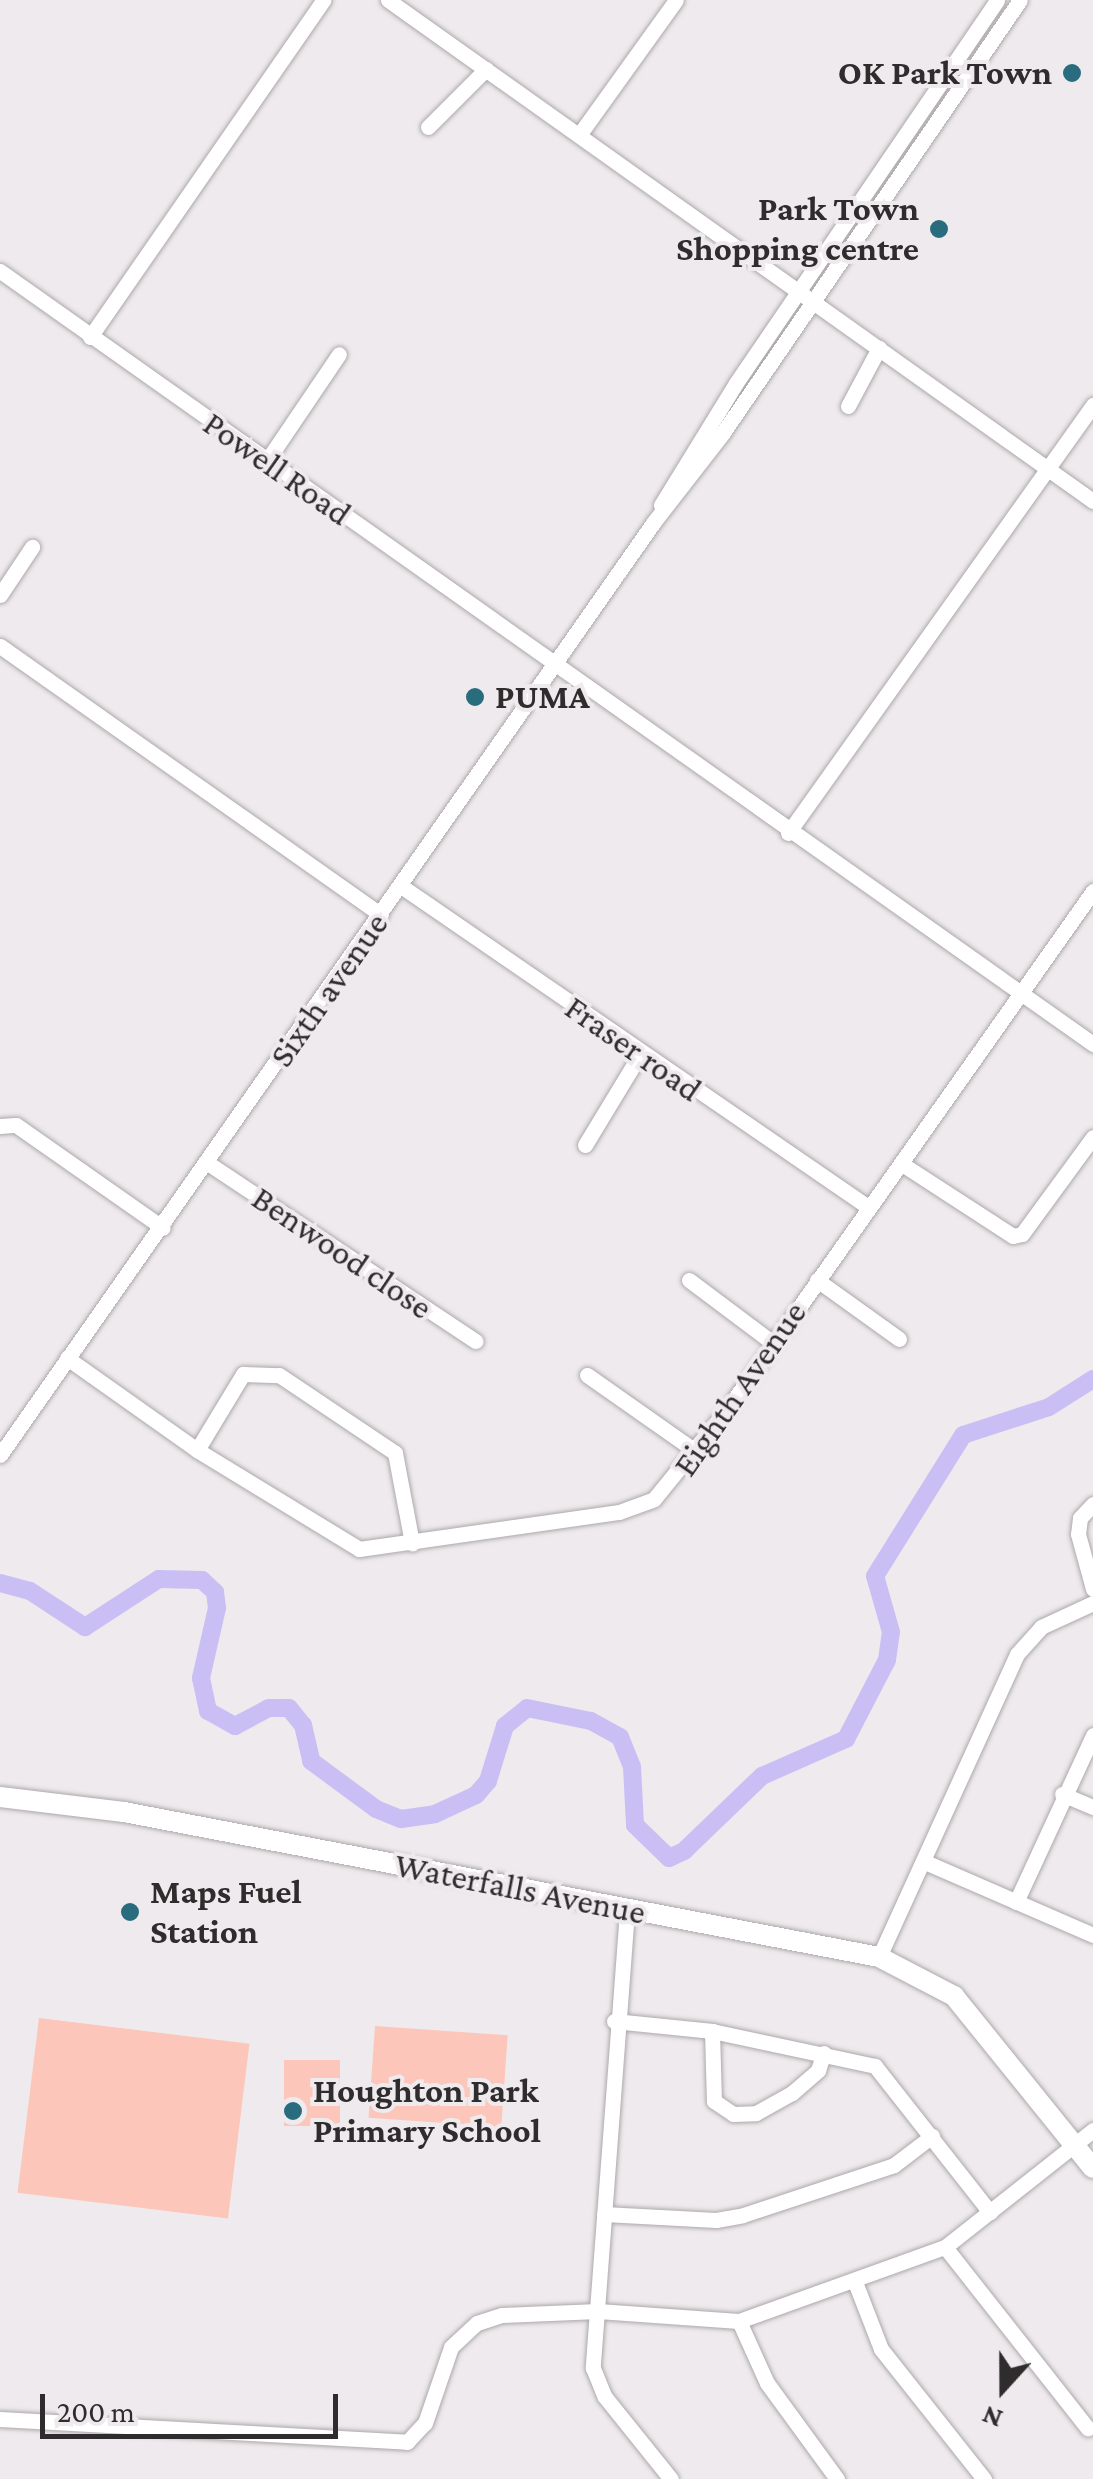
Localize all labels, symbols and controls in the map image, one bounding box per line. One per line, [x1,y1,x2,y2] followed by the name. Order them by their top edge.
[838,52,1052,94] place label: OK Park Town
[1061,62,1083,84] marker: OK Park Town
[676,188,919,270] place label: Park Town Shopping centre
[928,218,950,240] marker: Park Town Shopping centre
[195,403,359,535] street label: Powell Road
[495,676,590,718] place label: PUMA
[464,686,486,708] marker: PUMA
[261,905,397,1075] street label: Sixth avenue
[557,987,709,1111] street label: Fraser road
[244,1177,440,1329] street label: Benwood close
[664,1293,816,1485] street label: Eighth Avenue
[391,1844,649,1934] street label: Waterfalls Avenue
[150,1871,302,1953] place label: Maps Fuel Station
[119,1901,141,1923] marker: Maps Fuel Station
[313,2070,541,2152] place label: Houghton Park Primary School
[282,2100,304,2122] marker: Houghton Park Primary School
[953,2339,1053,2439] north arrow
[45,2374,342,2436] scale bar
[57,2395,135,2428] text: 200 m
[978,2400,1007,2435] text: N

